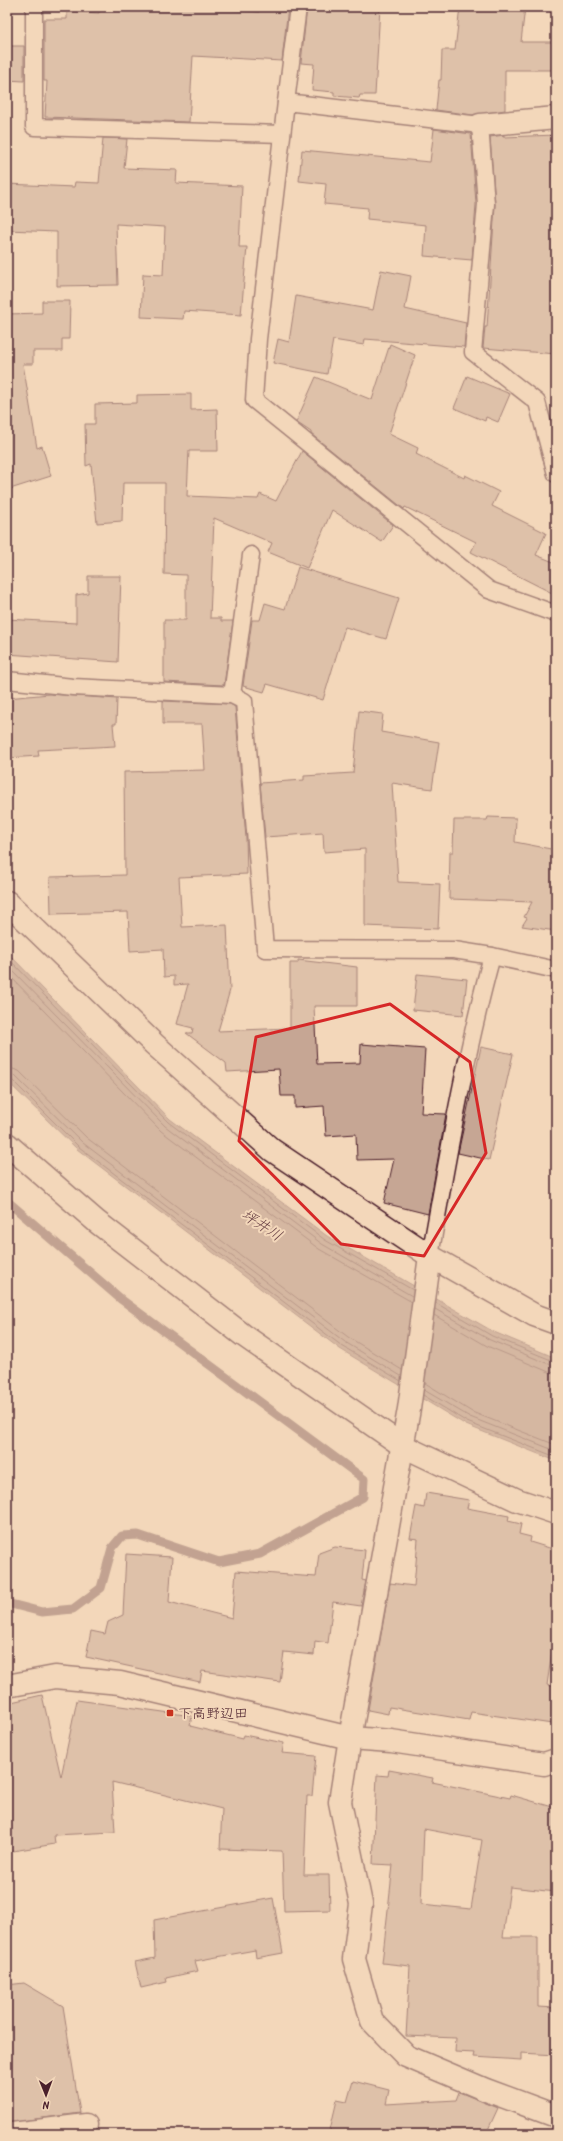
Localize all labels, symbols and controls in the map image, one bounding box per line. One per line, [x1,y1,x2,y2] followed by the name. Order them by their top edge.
[236,1204,287,1248] water label: 坪井川
[178,1703,248,1725] place label: 下高野辺田
[165,1708,175,1718] marker: 下高野辺田
[26,2075,66,2115] north arrow
[42,2095,50,2113] text: N

